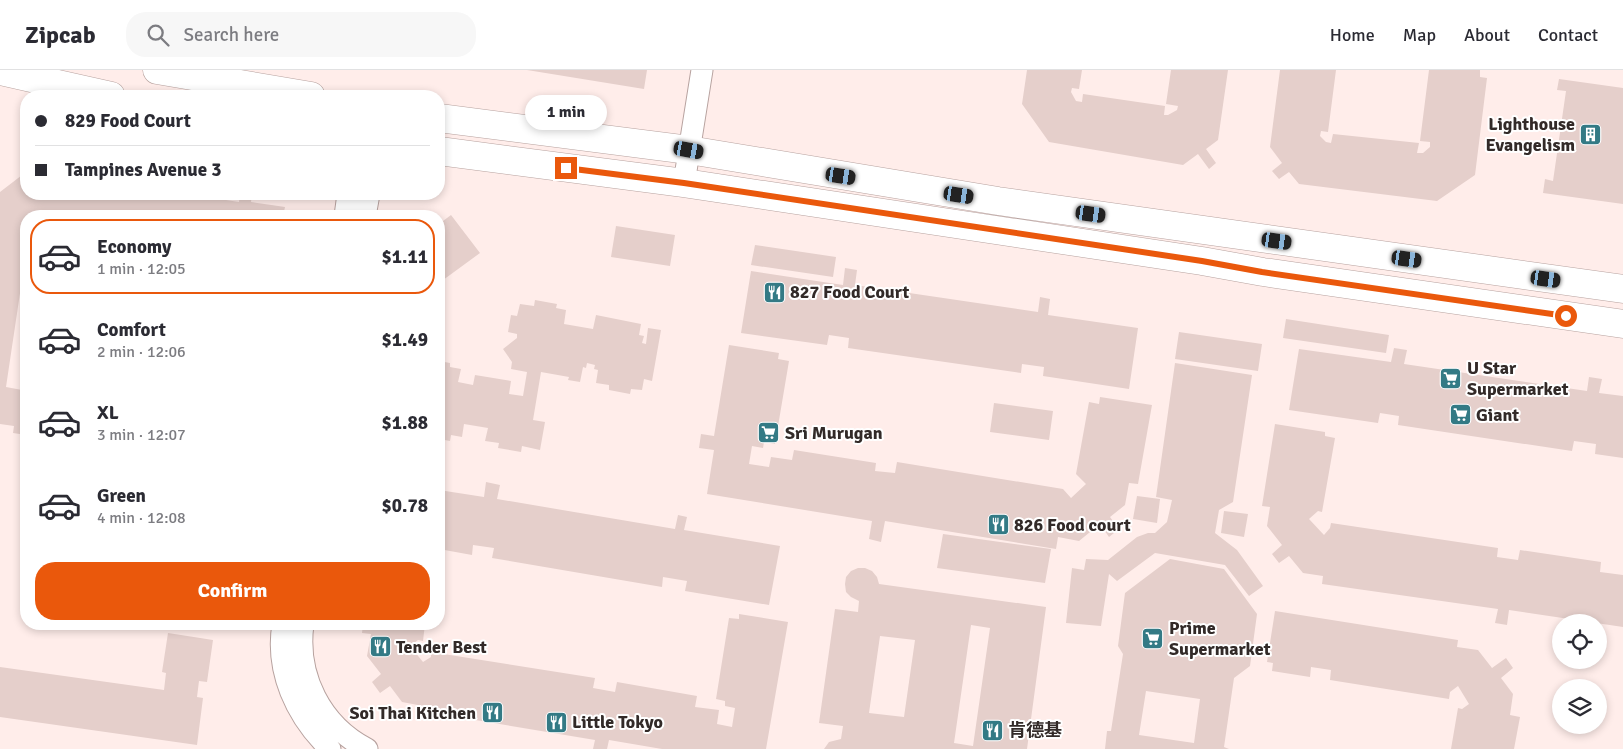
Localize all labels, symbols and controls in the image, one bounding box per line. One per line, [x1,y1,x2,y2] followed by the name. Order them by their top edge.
[126,12,476,57] search box
[25,20,96,50] text: Zipcab
[144,21,172,49] icon: search
[184,23,279,47] text: Search here
[1330,24,1375,46] text: Home
[1403,24,1436,46] text: Map
[1464,24,1510,46] text: About
[1538,24,1598,46] text: Contact
[525,96,607,131] callout: 1 min
[547,102,585,122] text: 1 min
[65,109,191,133] text: 829 Food Court
[1485,113,1575,156] place label: Lighthouse Evangelism
[1579,122,1603,146] building icon: Lighthouse Evangelism
[672,140,705,160] car
[555,157,577,179] route end
[65,158,222,182] text: Tampines Avenue 3
[825,166,856,186] car
[943,185,974,205] car
[1075,204,1106,224] car
[1261,231,1292,251] car
[37,234,82,279] icon: car
[97,235,171,259] text: Economy
[382,245,428,269] text: $1.11
[1391,249,1422,269] car
[97,259,186,279] text: 1 min · 12:05
[1530,269,1561,289] car
[762,280,786,304] restaurant icon: 827 Food Court
[790,281,910,303] place label: 827 Food Court
[1555,305,1577,327] route start
[37,317,82,362] icon: car
[97,318,166,342] text: Comfort
[382,328,428,352] text: $1.49
[97,342,186,362] text: 2 min · 12:06
[1467,357,1569,400] place label: U Star Supermarket
[1439,366,1463,390] supermarket icon: U Star Supermarket
[37,400,82,445] icon: car
[97,401,119,425] text: XL
[1448,403,1472,427] supermarket icon: Giant
[1476,404,1519,426] place label: Giant
[382,411,428,435] text: $1.88
[757,421,781,445] supermarket icon: Sri Murugan
[785,422,883,444] place label: Sri Murugan
[97,425,186,445] text: 3 min · 12:07
[37,483,82,528] icon: car
[97,484,146,508] text: Green
[382,494,428,518] text: $0.78
[97,508,186,528] text: 4 min · 12:08
[986,513,1010,537] restaurant icon: 826 Food court
[1014,514,1131,536] place label: 826 Food court
[35,562,430,620] button: Confirm
[1552,614,1607,734] map controls
[1552,614,1607,669] button: locate
[1169,617,1271,660] place label: Prime Supermarket
[1141,626,1165,650] supermarket icon: Prime Supermarket
[368,635,392,659] restaurant icon: Tender Best
[396,636,487,658] place label: Tender Best
[1552,679,1607,734] button: layers
[480,701,504,725] restaurant icon: Soi Thai Kitchen
[350,702,476,724] place label: Soi Thai Kitchen
[544,710,568,734] restaurant icon: Little Tokyo
[572,711,663,733] place label: Little Tokyo
[980,718,1004,742] restaurant icon: 肯德基
[1008,719,1062,741] place label: 肯德基

